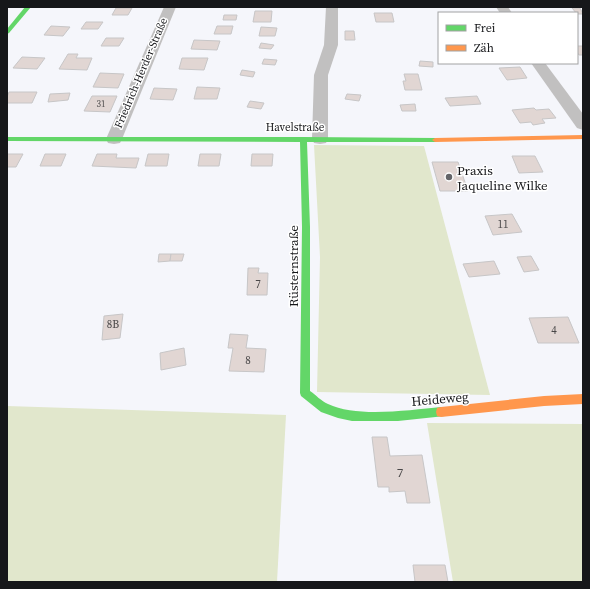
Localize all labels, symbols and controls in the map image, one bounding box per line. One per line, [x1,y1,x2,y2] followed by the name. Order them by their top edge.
[438,12,578,64] legend
[111,15,171,131] street label: Friedrich-Herder-Straße
[474,20,496,36] text: Frei
[474,40,494,56] text: Zäh
[96,98,106,110] house number: 31
[266,120,325,135] street label: Havelstraße
[456,162,548,194] place label: Praxis Jaqueline Wilke
[444,172,454,182] marker: Praxis Jaqueline Wilke
[498,217,509,232] house number: 11
[285,225,302,307] street label: Rüsternstraße
[255,277,261,292] house number: 7
[107,317,119,332] house number: 8B
[551,323,557,338] house number: 4
[245,353,251,368] house number: 8
[411,388,470,410] street label: Heideweg
[397,464,404,481] house number: 7

